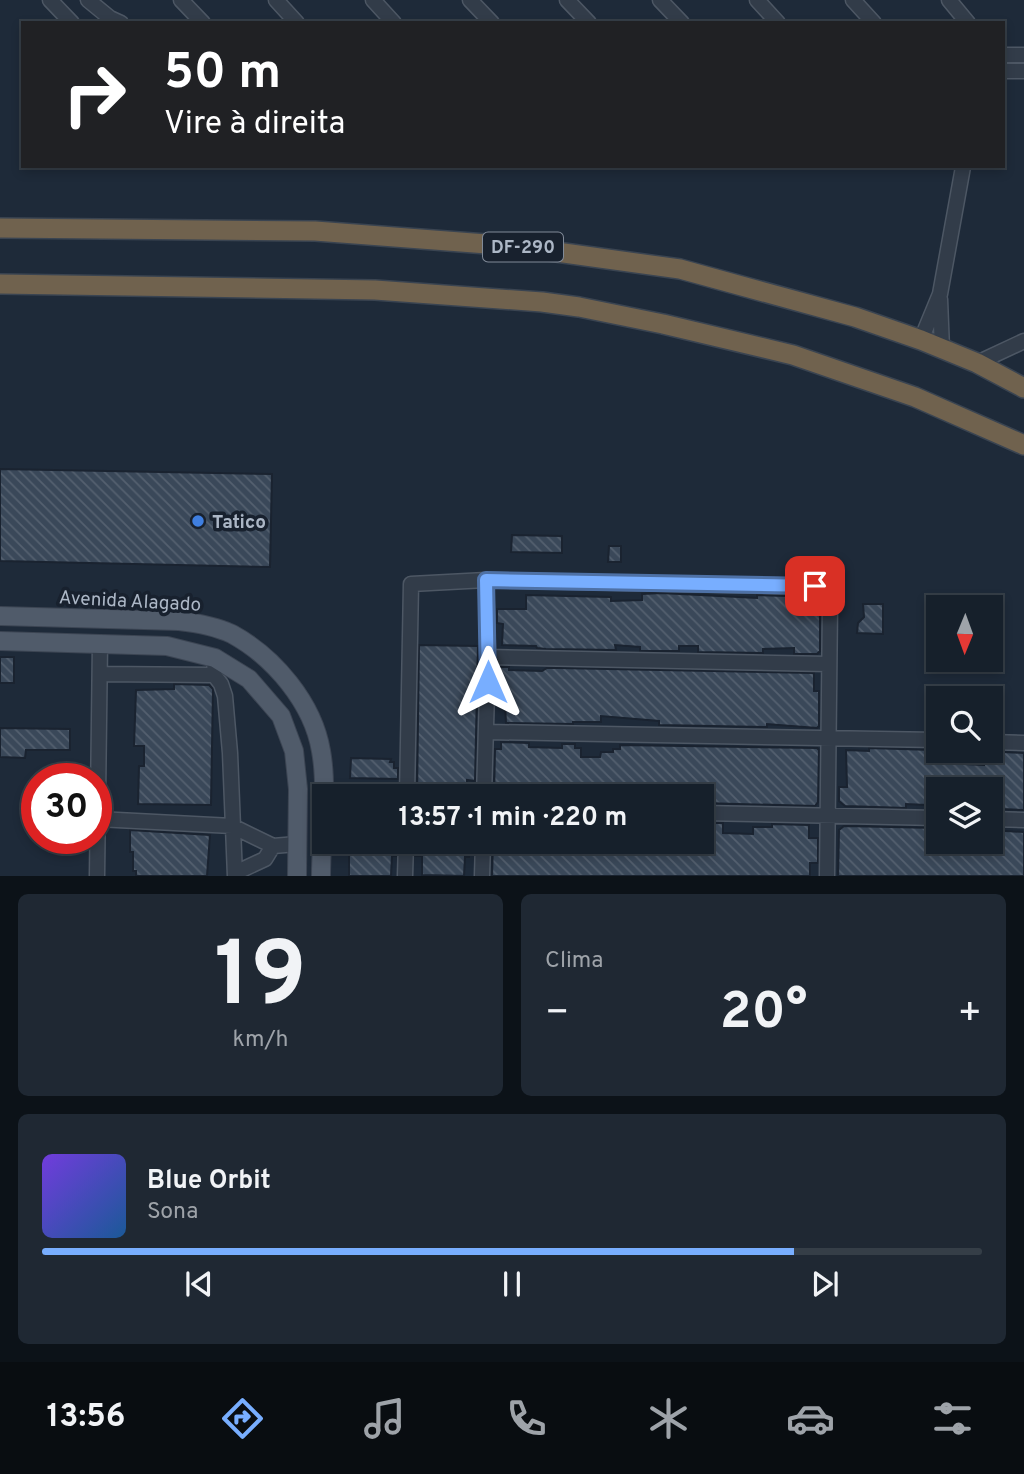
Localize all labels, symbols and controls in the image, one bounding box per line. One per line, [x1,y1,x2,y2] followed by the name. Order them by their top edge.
[164,44,281,106] text: 50 m
[49,49,140,140] icon: right
[164,105,345,145] text: Vire à direita
[483,232,563,262] road number: DF-290
[212,511,266,535] place label: Tatico
[190,513,206,529] marker: Tatico
[785,556,845,616] pin
[796,567,834,605] icon: arrive
[58,586,202,618] street label: Avenida Alagado
[926,595,1003,672] north arrow
[926,595,1003,854] map controls
[451,645,525,719] position arrow
[926,686,1003,763] button: search
[21,763,112,854] speed limit sign: 30
[926,777,1003,854] button: layers
[399,802,627,835] text: 13:57 · 1 min · 220 m
[214,923,307,1038] text: 19
[545,947,603,976] text: Clima
[720,981,807,1047] text: 20°
[545,990,570,1039] text: −
[957,990,982,1039] text: +
[233,1026,288,1055] text: km/h
[147,1165,271,1198] text: Blue Orbit
[147,1198,198,1227] text: Sona
[180,1265,218,1303] icon: previous
[493,1265,531,1303] icon: pause
[806,1265,844,1303] icon: next
[218,1394,267,1443] icon: directions
[360,1394,409,1443] icon: music
[502,1394,551,1443] icon: phone
[644,1394,693,1443] icon: climate
[786,1394,835,1443] icon: car
[928,1394,977,1443] icon: filters
[47,1398,125,1438] text: 13:56

